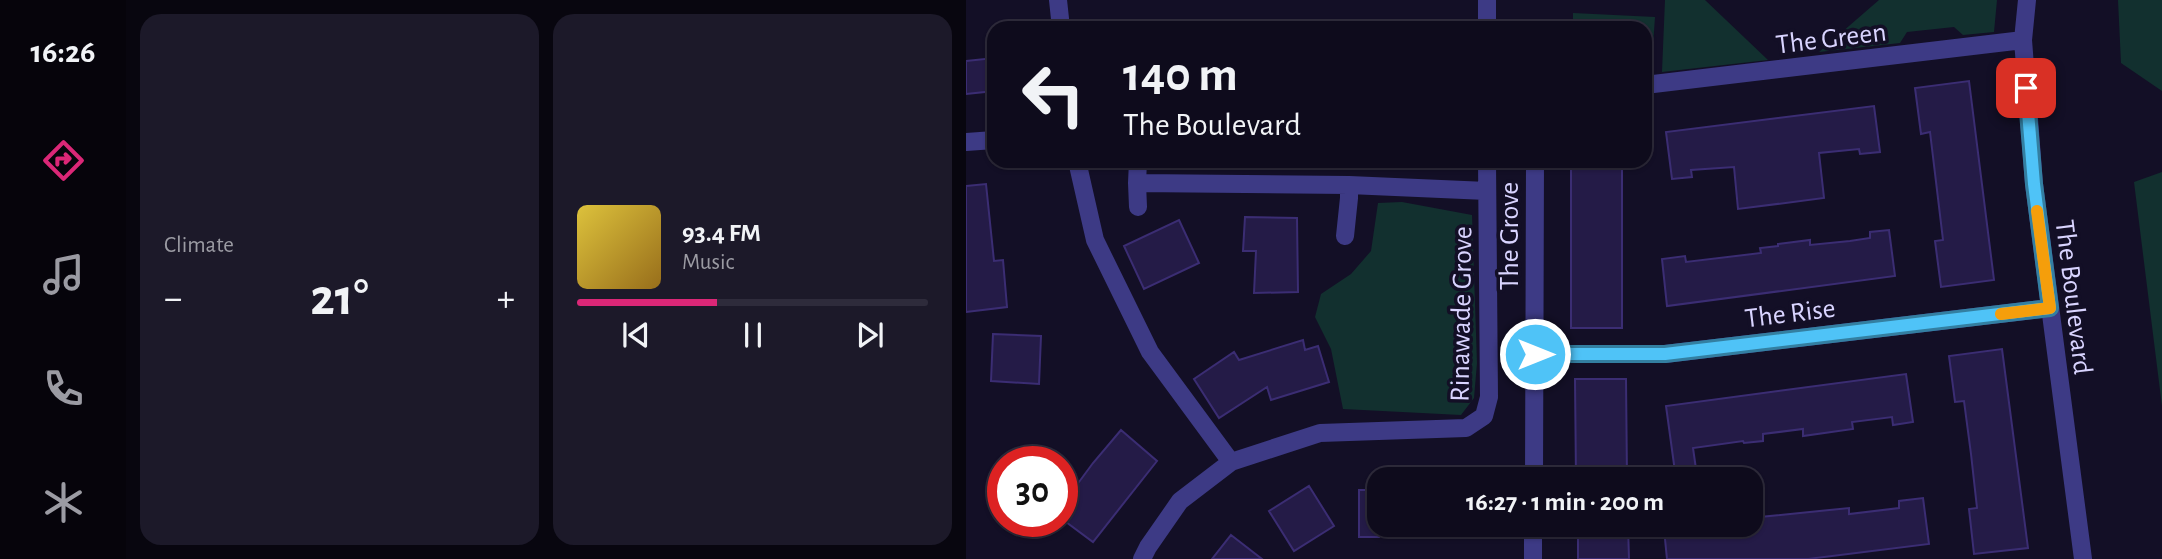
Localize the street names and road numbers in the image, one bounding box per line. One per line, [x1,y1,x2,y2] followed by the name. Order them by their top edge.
[1774,18,1888,60] street label: The Green
[1496,182,1524,290] street label: The Grove
[2050,218,2096,376] street label: The Boulevard
[1446,226,1478,402] street label: Rinawade Grove
[1743,295,1837,333] street label: The Rise

